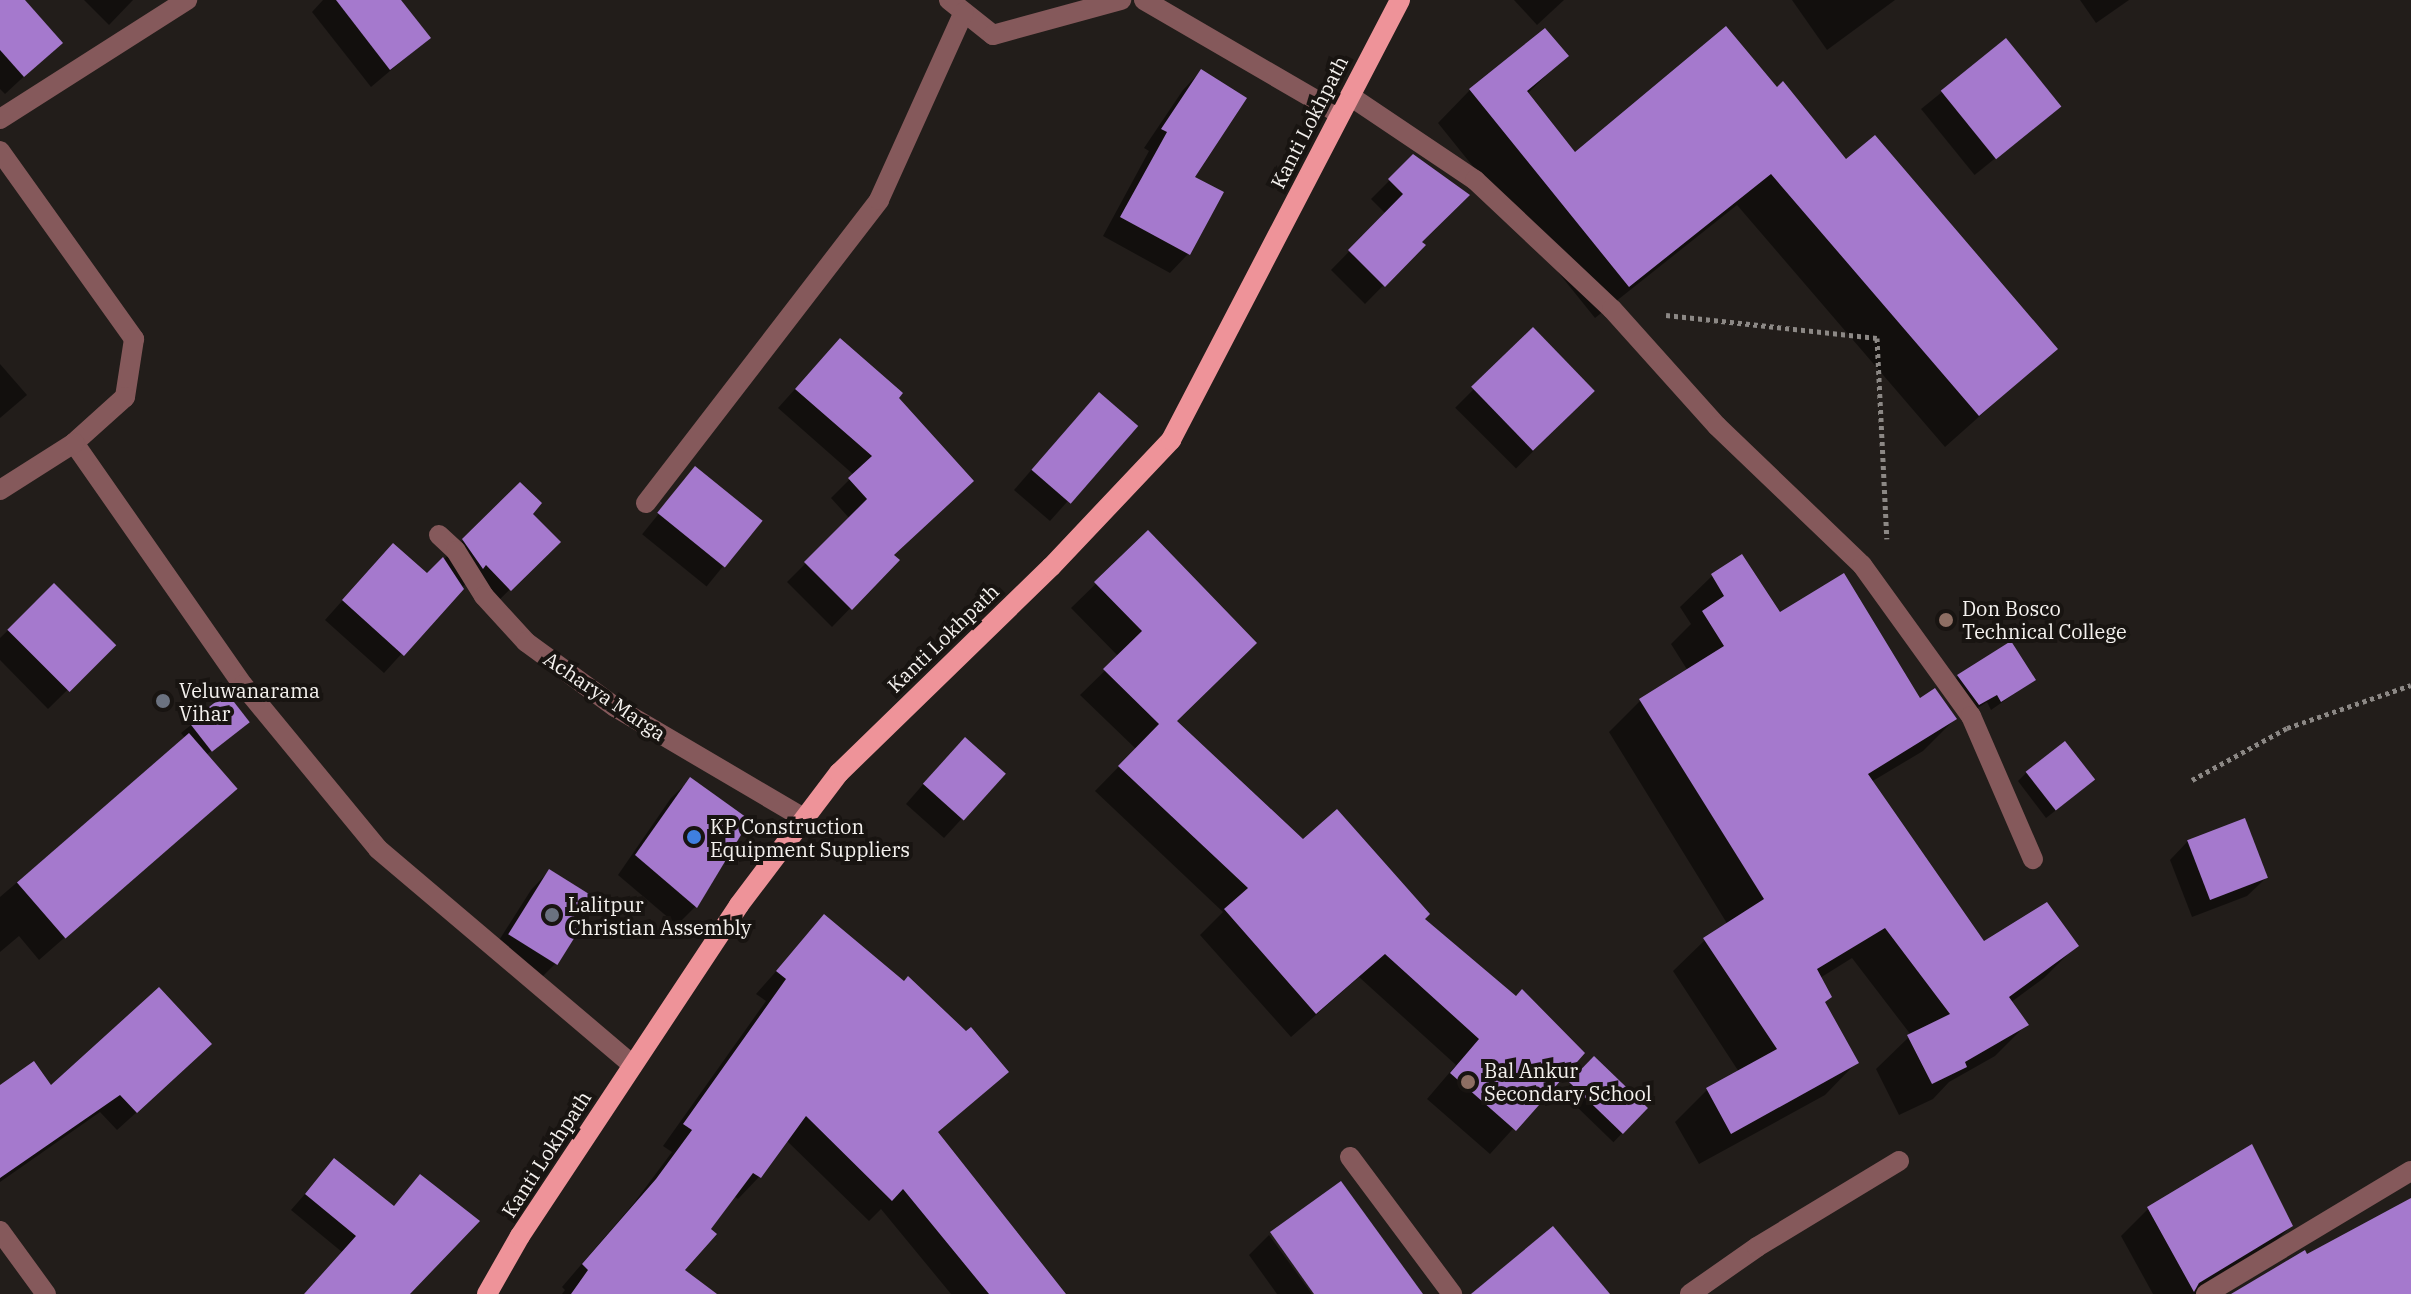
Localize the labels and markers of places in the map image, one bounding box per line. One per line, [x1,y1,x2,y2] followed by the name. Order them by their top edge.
[1962,596,2127,643] place label: Don Bosco Technical College
[1937,611,1955,629] marker: Don Bosco Technical College
[179,678,320,725] place label: Veluwanarama Vihar
[154,692,172,710] marker: Veluwanarama Vihar
[710,814,910,861] place label: KP Construction Equipment Suppliers
[685,828,703,846] marker: KP Construction Equipment Suppliers
[568,892,751,939] place label: Lalitpur Christian Assembly
[543,906,561,924] marker: Lalitpur Christian Assembly
[1484,1058,1652,1105] place label: Bal Ankur Secondary School
[1459,1073,1477,1091] marker: Bal Ankur Secondary School

